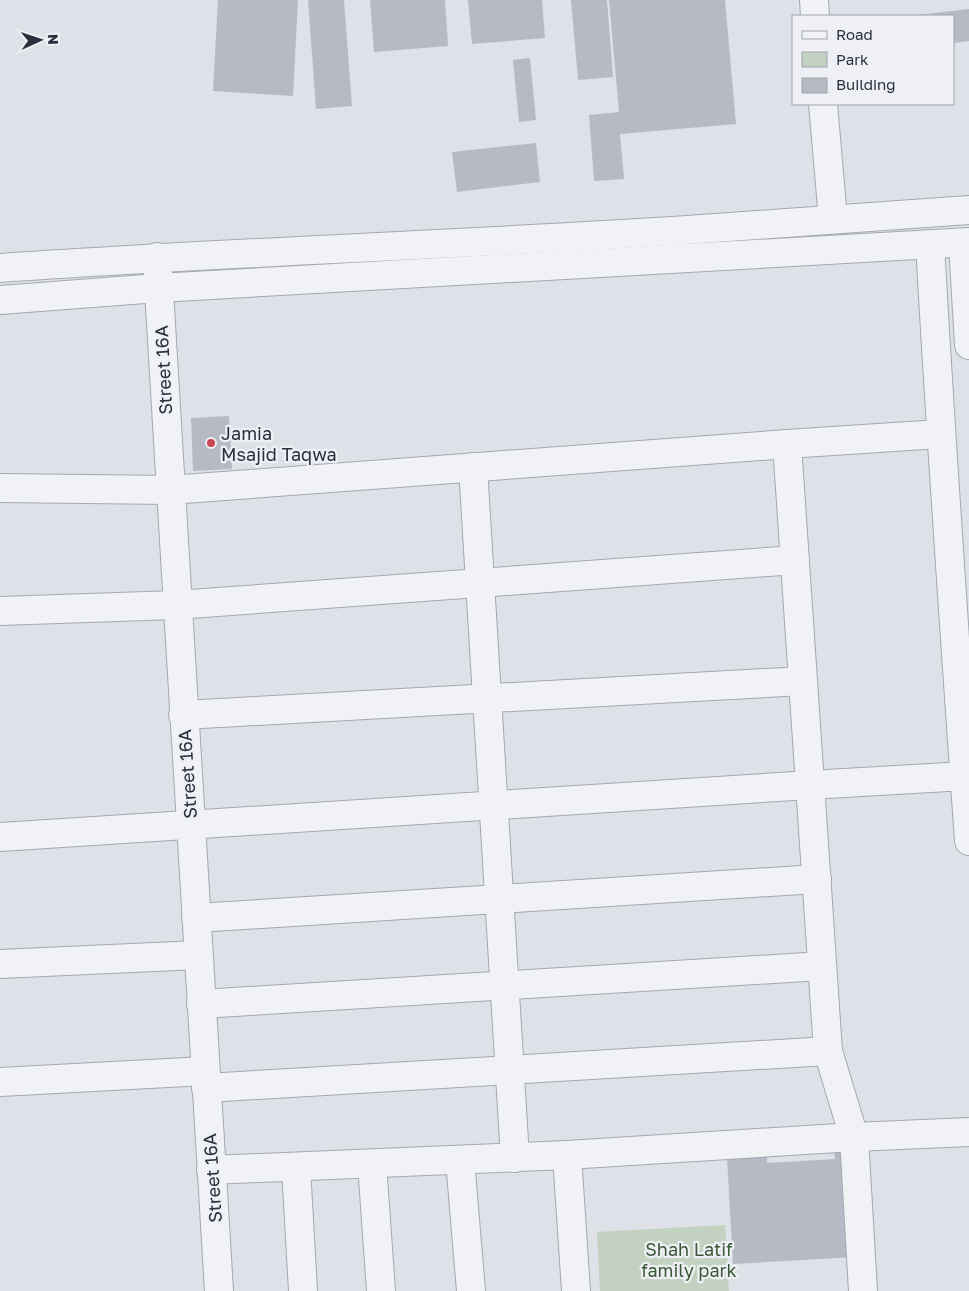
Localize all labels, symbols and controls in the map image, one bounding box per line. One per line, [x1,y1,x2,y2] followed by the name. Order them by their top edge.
[15,15,65,65] north arrow
[792,15,954,105] legend
[836,25,873,43] text: Road
[45,34,62,45] text: N
[836,50,869,68] text: Park
[836,75,896,93] text: Building
[150,325,176,415] street label: Street 16A
[221,422,337,465] place label: Jamia Msajid Taqwa
[205,437,217,449] marker: Jamia Msajid Taqwa
[173,729,201,819] street label: Street 16A
[198,1133,226,1223] street label: Street 16A
[641,1238,737,1281] park label: Shah Latif family park

